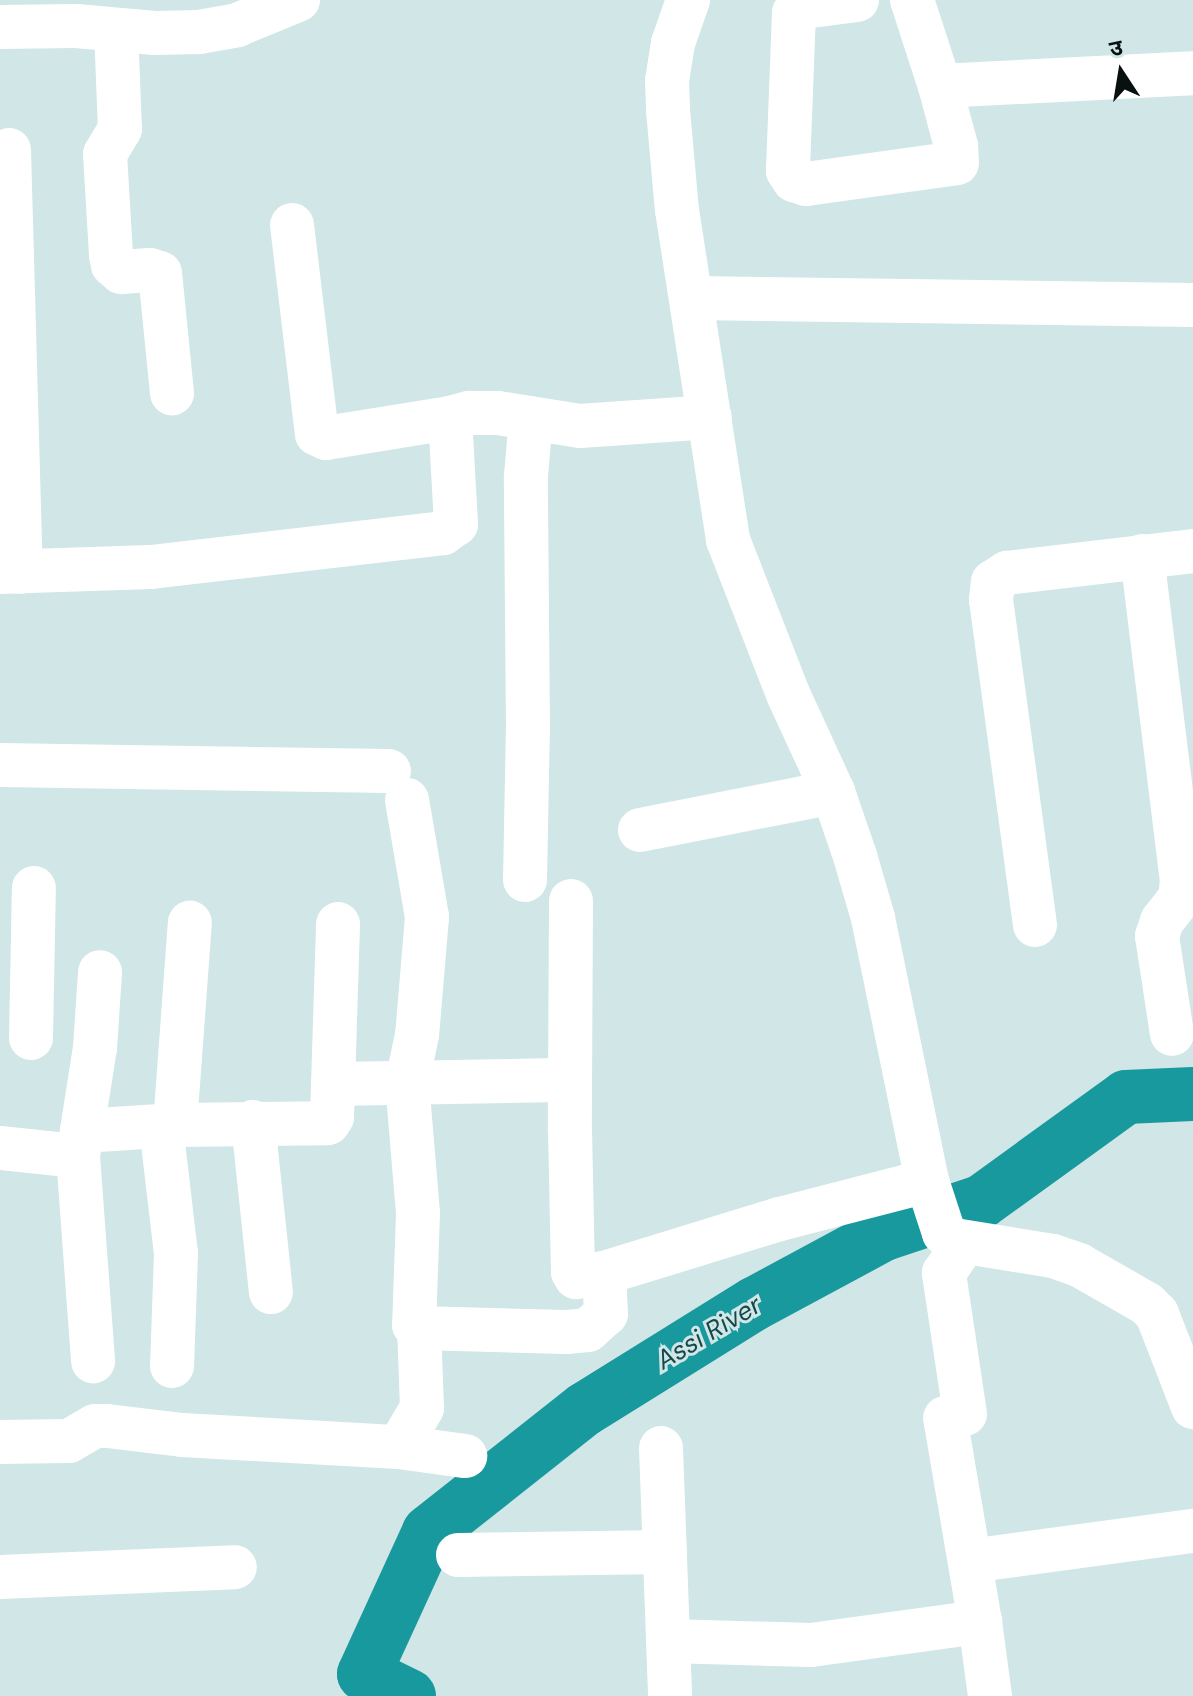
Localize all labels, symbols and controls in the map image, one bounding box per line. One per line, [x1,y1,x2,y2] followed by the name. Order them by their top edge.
[1081,32,1161,112] north arrow
[1107,33,1125,64] text: उ
[651,1290,767,1376] water label: Assi River

